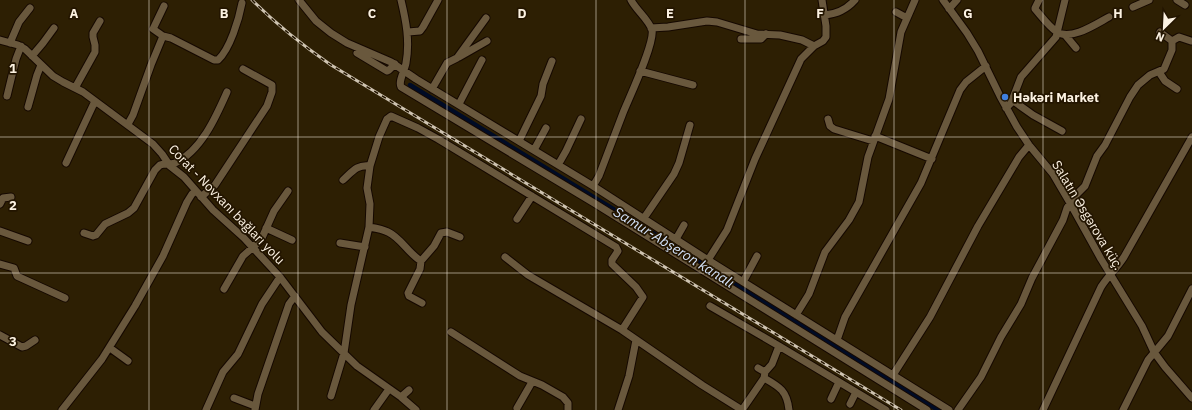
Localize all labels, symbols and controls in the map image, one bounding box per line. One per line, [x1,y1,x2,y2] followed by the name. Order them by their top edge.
[70,5,79,22] text: A
[220,5,229,22] text: B
[368,5,377,22] text: C
[517,5,527,22] text: D
[666,5,674,22] text: E
[816,5,824,22] text: F
[963,5,973,22] text: G
[1113,5,1123,22] text: H
[1144,8,1184,48] north arrow
[1153,29,1166,45] text: N
[9,60,17,77] text: 1
[1013,89,1099,106] place label: Həkəri Market
[1000,92,1010,102] marker: Həkəri Market
[165,141,288,268] street label: Corat - Novxanı bağları yolu
[1048,157,1127,273] street label: Salatın Əsgərova küç.
[9,197,17,214] text: 2
[610,203,738,292] water label: Samur-Abşeron kanalı
[9,333,17,350] text: 3

